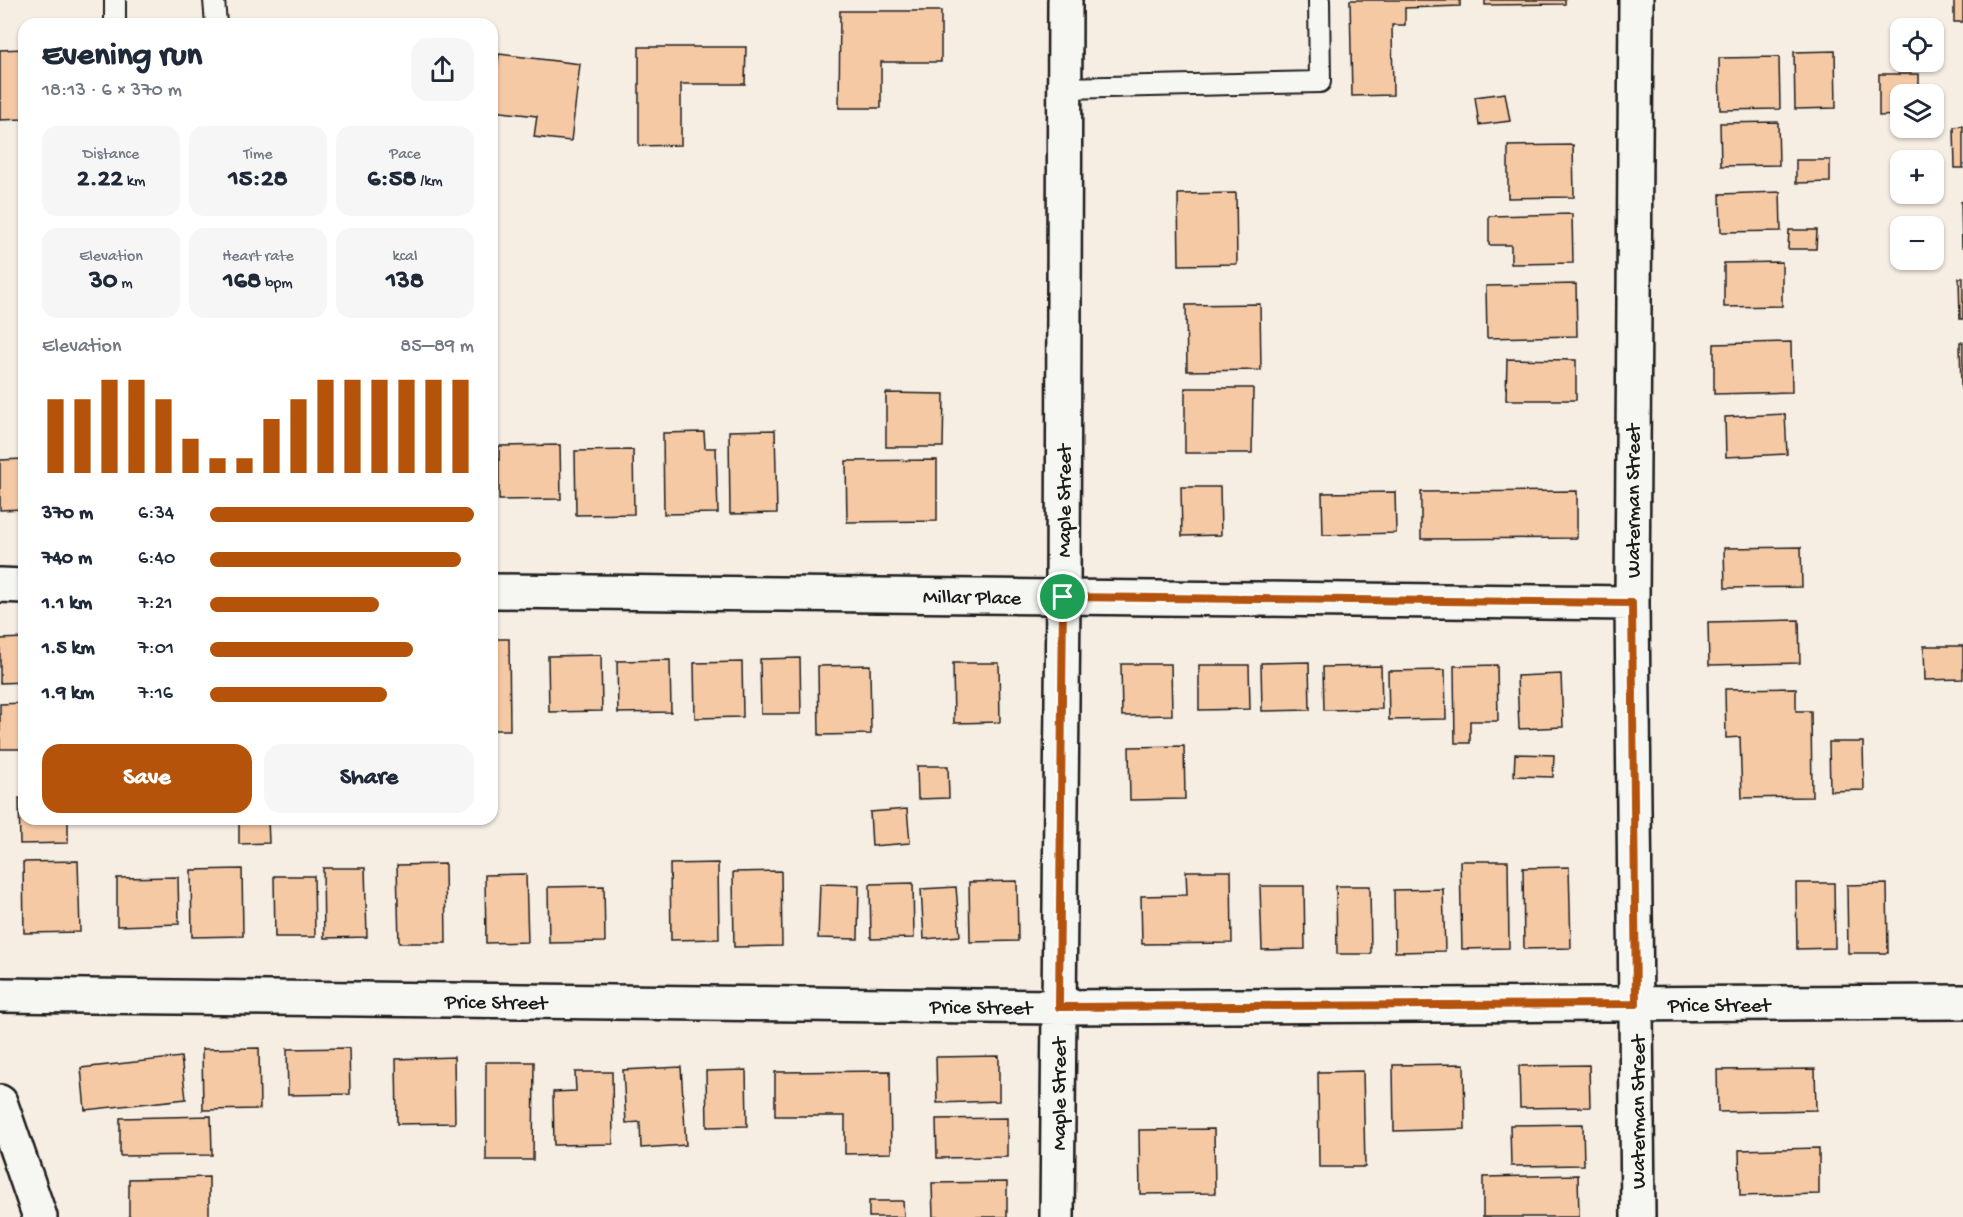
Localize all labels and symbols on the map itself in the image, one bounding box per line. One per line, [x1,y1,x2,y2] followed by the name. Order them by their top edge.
[1623,422,1648,578] street label: Waterman Street
[1054,442,1079,558] street label: Maple Street
[1037,571,1088,622] pin
[923,586,1022,613] street label: Millar Place
[443,991,550,1018] street label: Price Street
[1667,995,1773,1020] street label: Price Street
[928,996,1035,1023] street label: Price Street
[1628,1033,1653,1189] street label: Waterman Street
[1049,1035,1074,1151] street label: Maple Street

